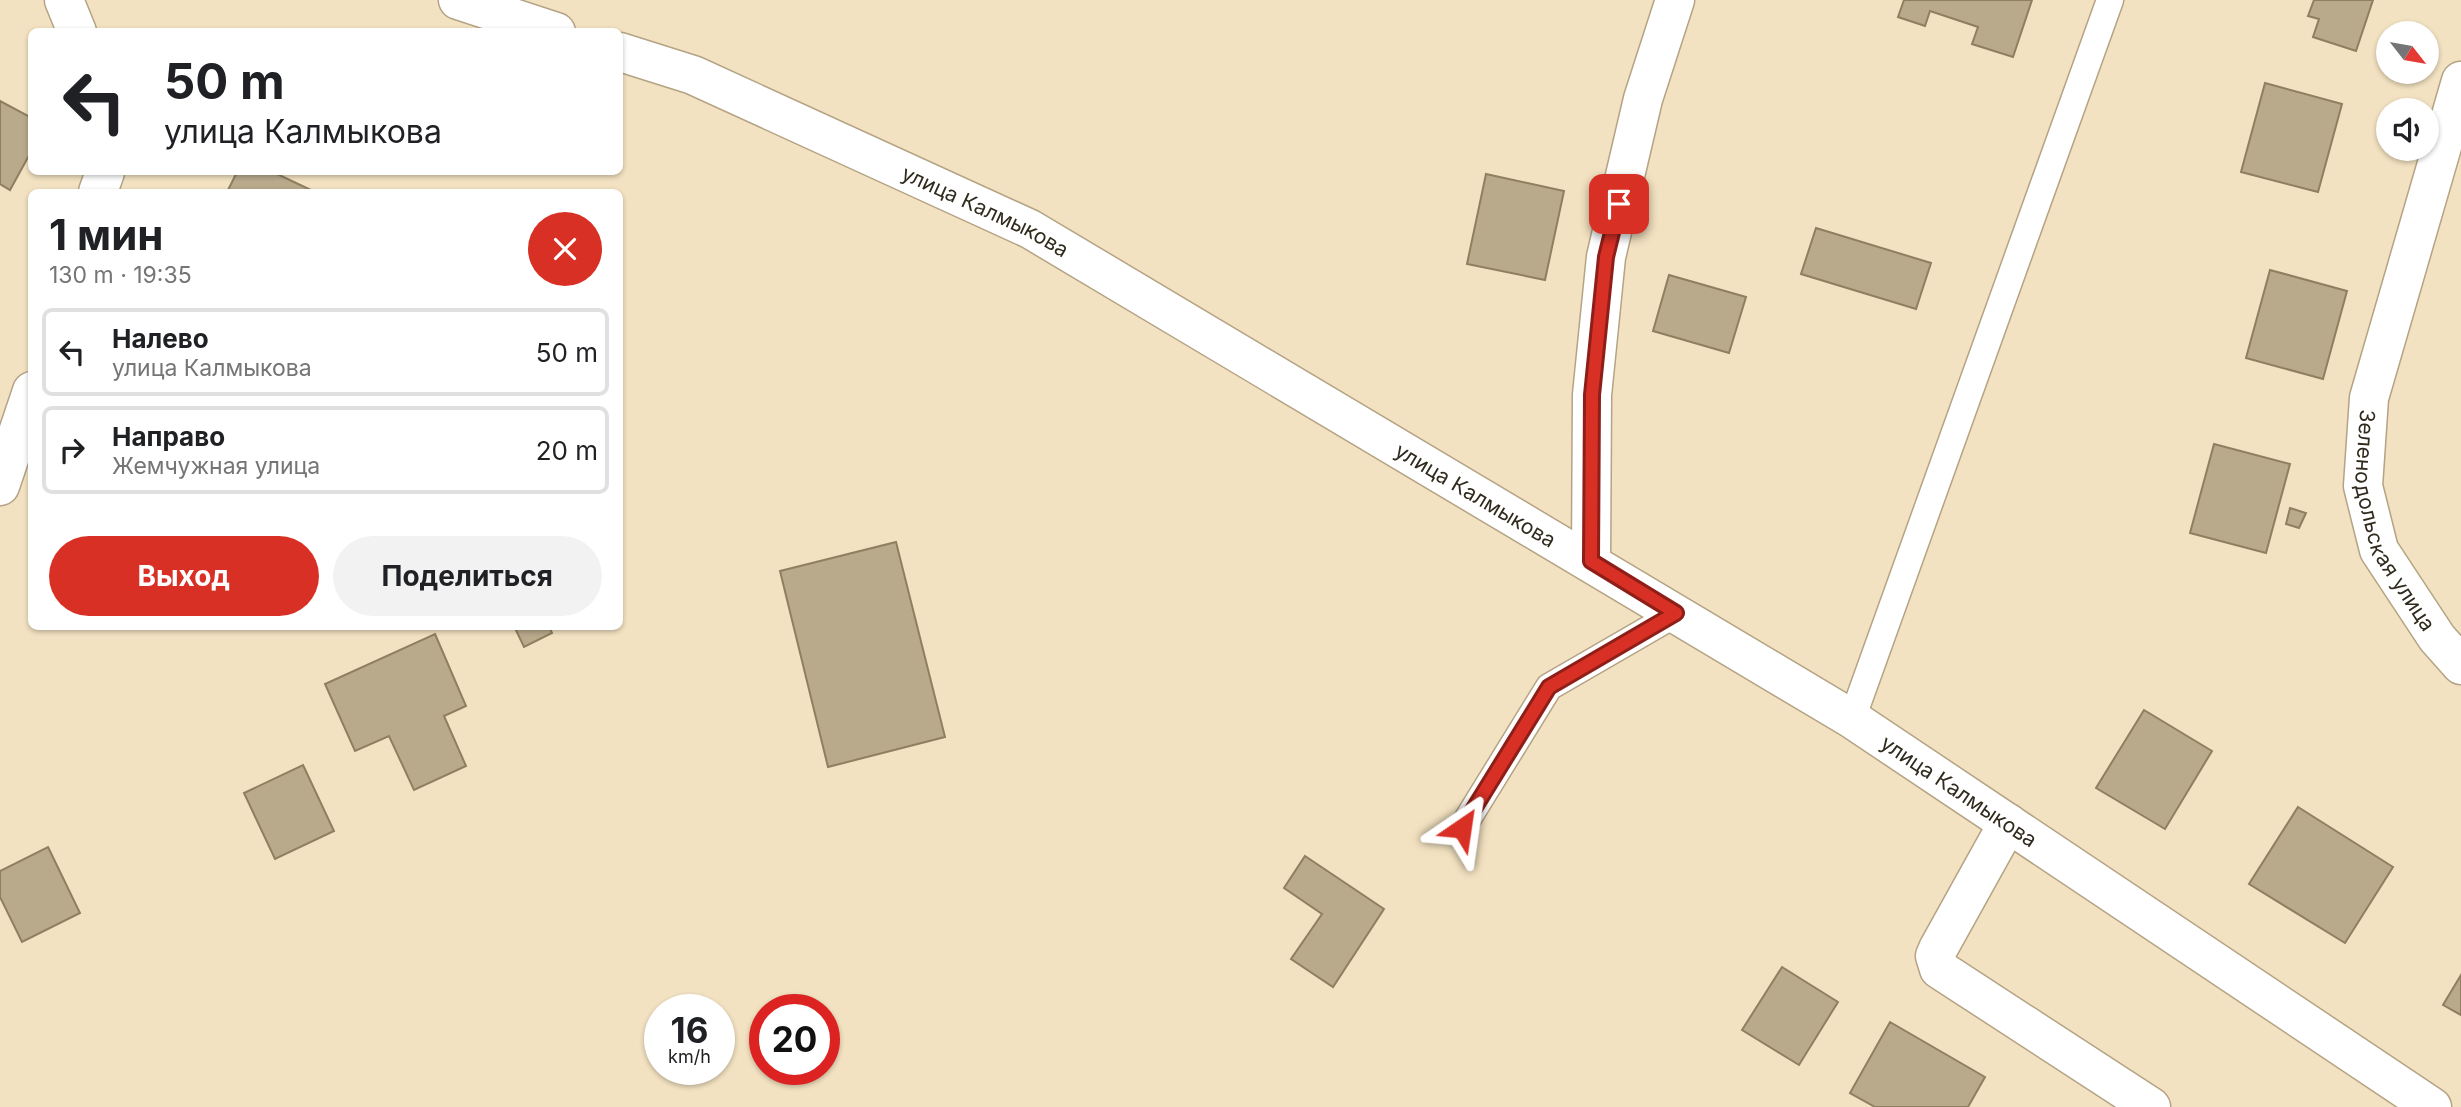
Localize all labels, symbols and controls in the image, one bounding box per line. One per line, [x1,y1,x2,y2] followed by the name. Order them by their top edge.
[2376,21,2440,84] north arrow
[2376,21,2439,161] map controls
[164,52,285,111] text: 50 m
[49,56,140,147] icon: left
[2376,98,2439,161] button: sound
[164,112,442,151] text: улица Калмыкова
[898,160,1073,262] street label: улица Калмыкова
[1589,174,1649,234] pin
[1600,185,1638,223] icon: arrive
[49,209,163,260] text: 1 мин
[528,212,602,286] button: close
[49,261,192,289] text: 130 m · 19:35
[112,323,209,354] text: Налево
[53,333,91,371] icon: left
[536,337,598,368] text: 50 m
[112,354,312,382] text: улица Калмыкова
[2350,409,2441,635] street label: Зеленодольская улица
[112,421,225,452] text: Направо
[53,431,91,469] icon: right
[536,435,598,466] text: 20 m
[1391,437,1561,552] street label: улица Калмыкова
[112,452,320,480] text: Жемчужная улица
[49,536,319,616] button: Выход
[333,536,602,616] button: Поделиться
[1876,730,2042,852] street label: улица Калмыкова
[1425,791,1499,865] position arrow
[749,994,840,1085] speed limit sign: 20
[671,1009,708,1051] text: 16
[668,1046,711,1067] text: km/h

